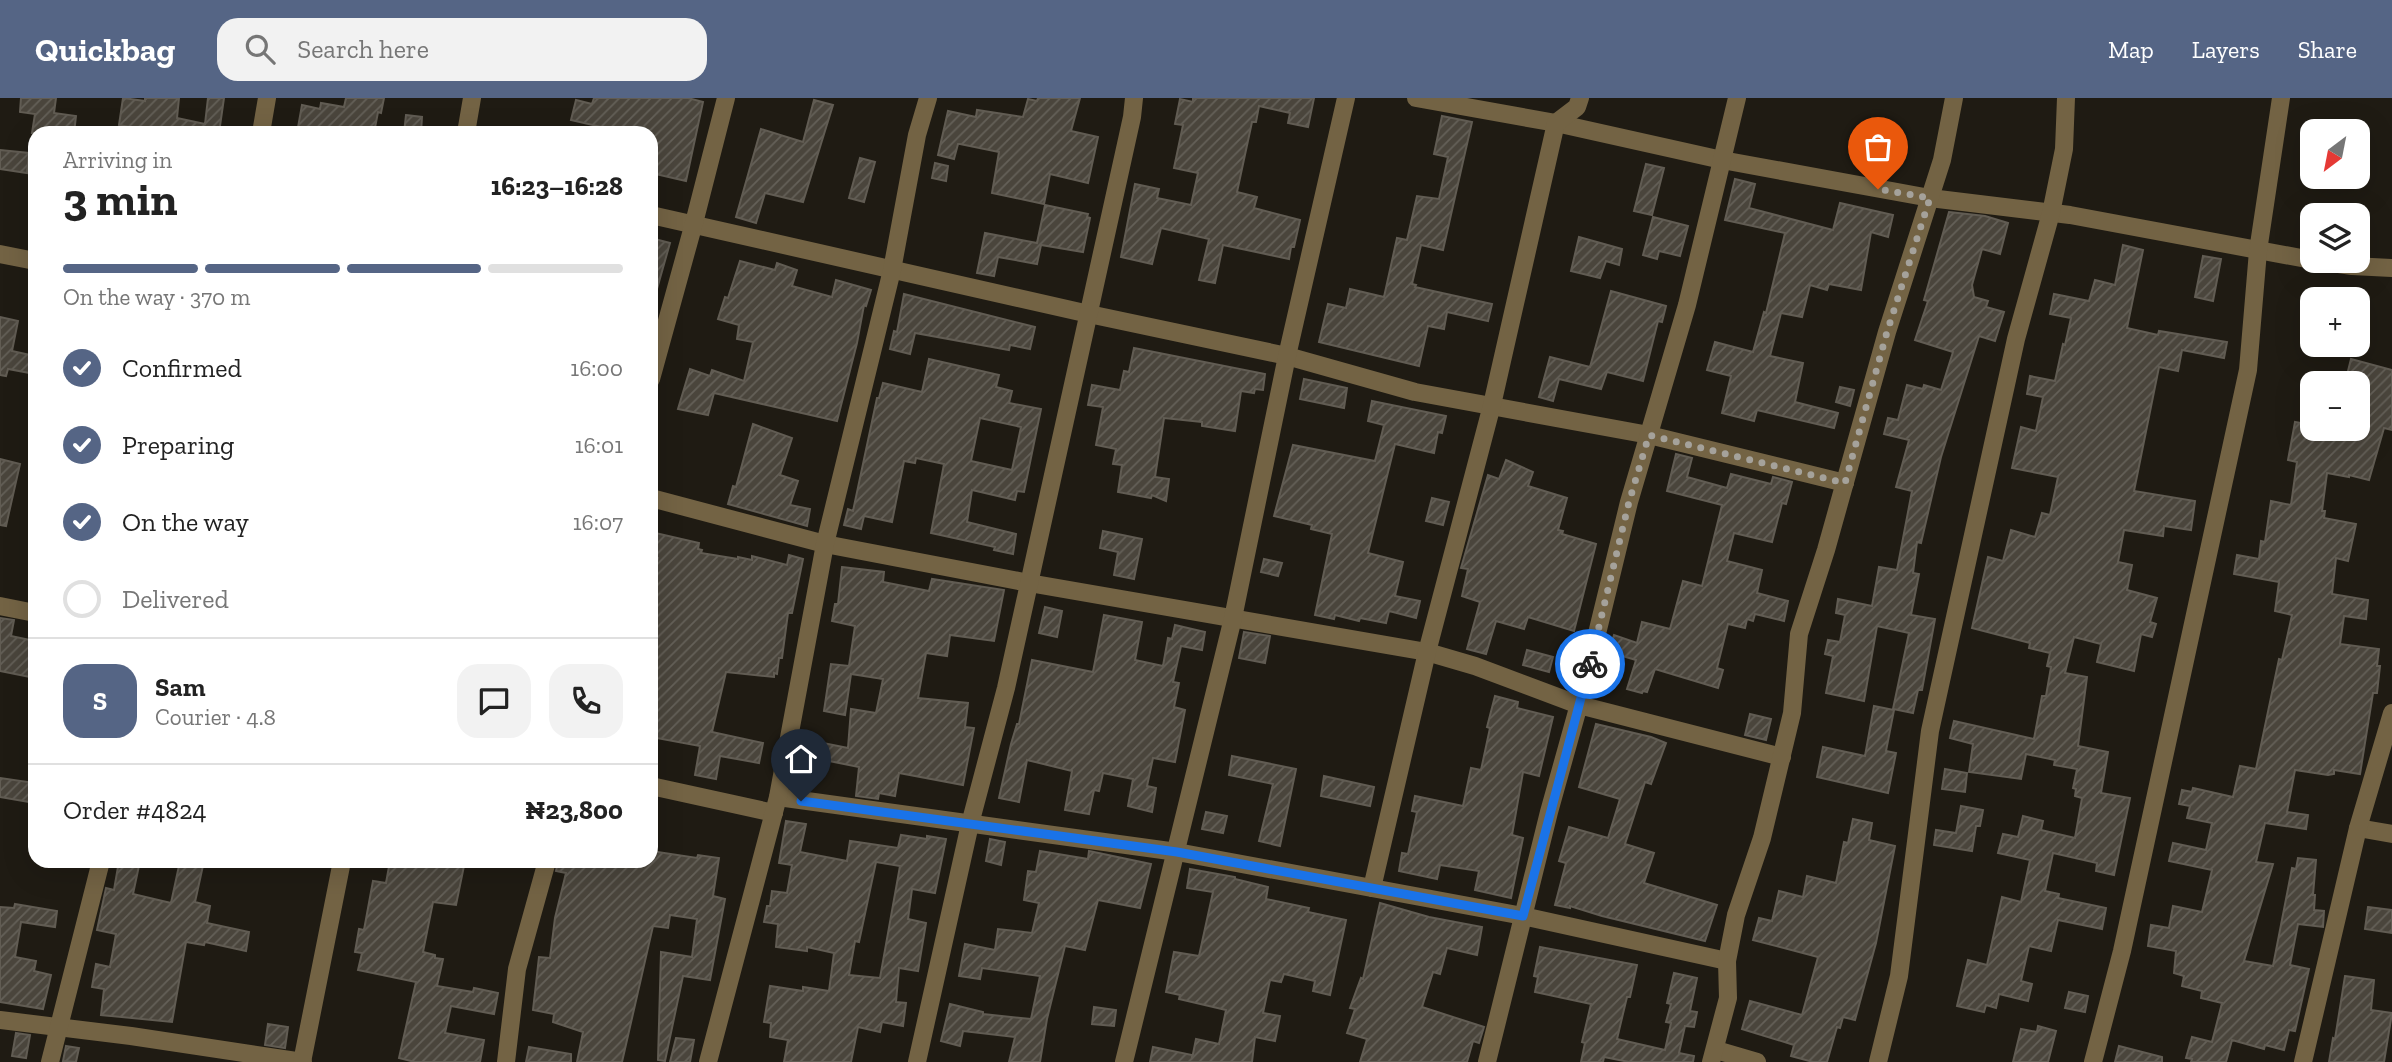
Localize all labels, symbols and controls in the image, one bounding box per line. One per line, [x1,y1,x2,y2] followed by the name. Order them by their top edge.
[217,18,707,81] search box
[35,30,175,69] text: Quickbag
[241,30,279,68] icon: search
[297,33,429,65] text: Search here
[2108,35,2154,64] text: Map
[2192,35,2260,64] text: Layers
[2298,35,2357,64] text: Share
[1848,117,1908,189] pin
[2300,119,2370,189] north arrow
[2300,119,2370,441] map controls
[1859,128,1897,166] icon: bag
[63,146,172,174] text: Arriving in
[491,170,623,202] text: 16:23–16:28
[63,172,177,227] text: 3 min
[2300,203,2370,273] button: layers
[63,283,250,311] text: On the way · 370 m
[2300,287,2370,357] button: +
[63,349,101,387] icon: check
[122,352,242,384] text: Confirmed
[570,354,623,382] text: 16:00
[2300,371,2370,441] button: −
[63,426,101,464] icon: check
[122,429,234,461] text: Preparing
[575,431,623,459] text: 16:01
[63,503,101,541] icon: check
[122,506,249,538] text: On the way
[573,508,623,536] text: 16:07
[122,583,229,615] text: Delivered
[1555,629,1625,699] courier
[1571,645,1609,683] icon: bike
[457,664,531,738] button: chat
[549,664,623,738] button: phone
[155,671,205,703] text: Sam
[93,685,107,717] text: S
[155,703,276,731] text: Courier · 4.8
[771,729,831,801] pin
[782,740,820,778] icon: home
[63,794,207,826] text: Order #4824
[525,794,623,826] text: ₦23,800

